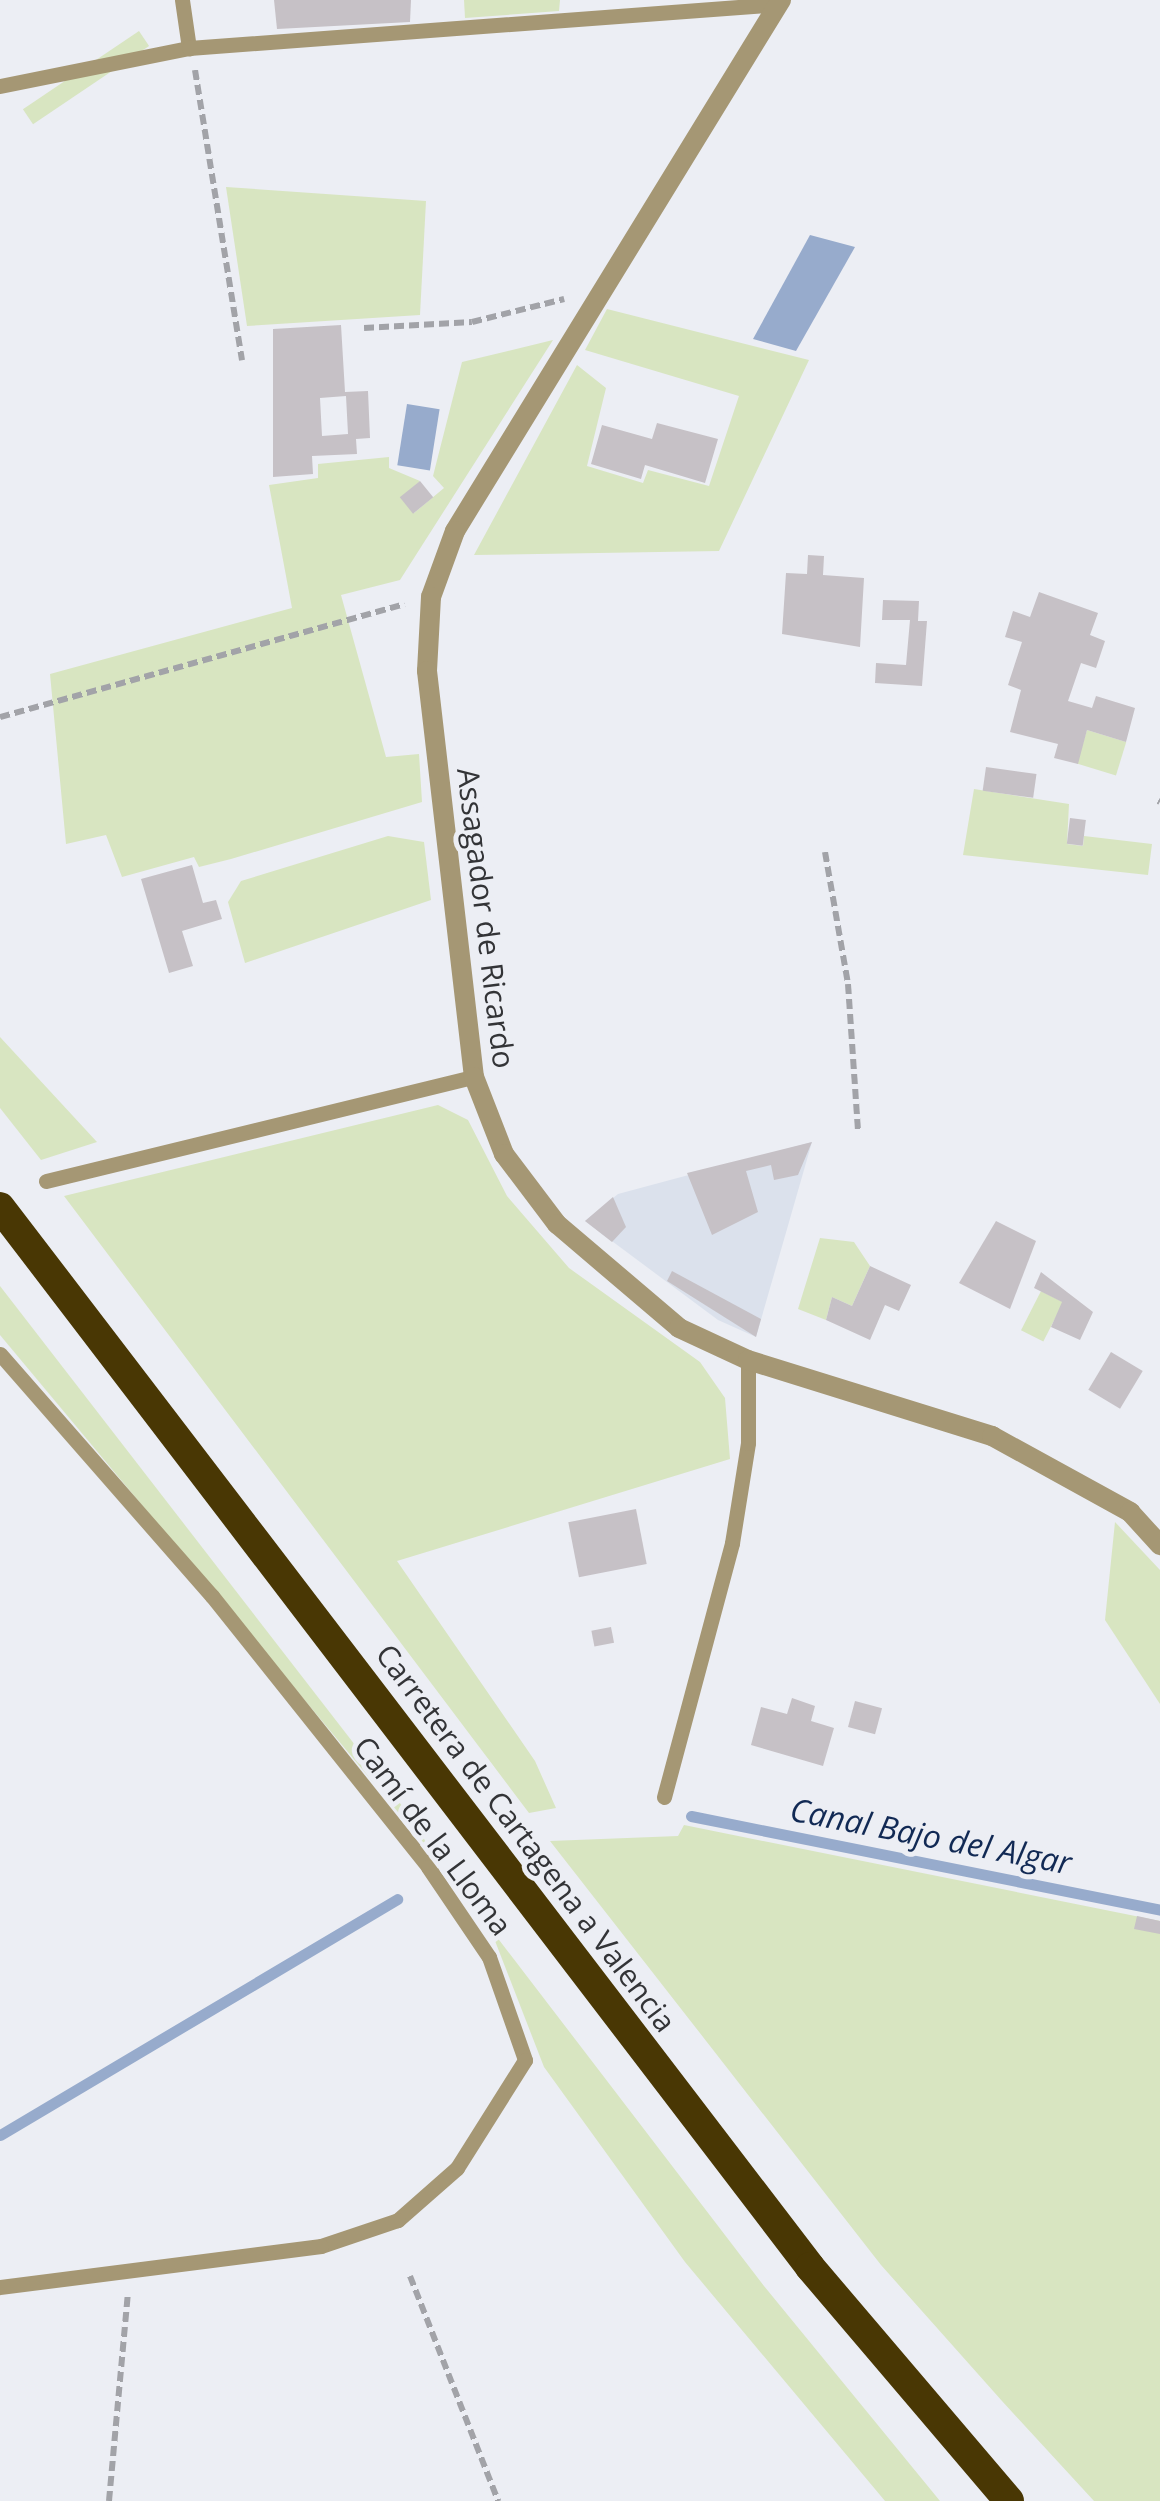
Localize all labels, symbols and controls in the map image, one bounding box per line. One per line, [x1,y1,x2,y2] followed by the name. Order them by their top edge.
[450,766,522,1070] street label: Assagador de Ricardo
[368,1637,684,2039] street label: Carretera de Cartagena a Valencia
[347,1730,519,1942] street label: Camí de la Lloma
[787,1790,1075,1882] water label: Canal Bajo del Algar

